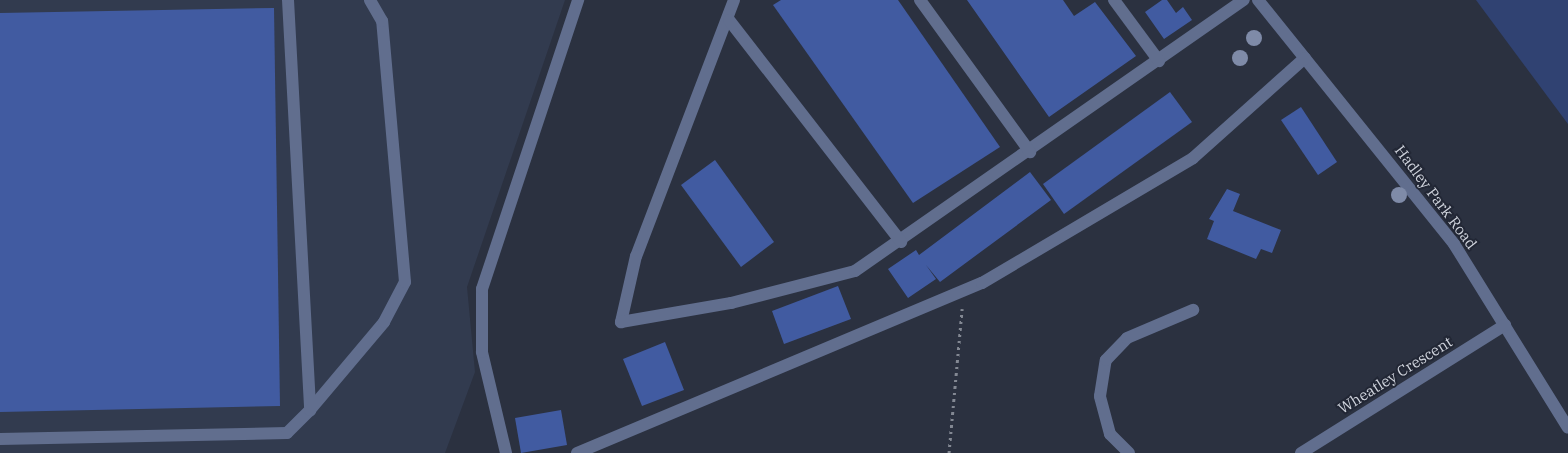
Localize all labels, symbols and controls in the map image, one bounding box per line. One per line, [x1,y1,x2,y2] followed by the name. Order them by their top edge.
[1391,142,1481,252] street label: Hadley Park Road
[1335,333,1455,417] street label: Wheatley Crescent

